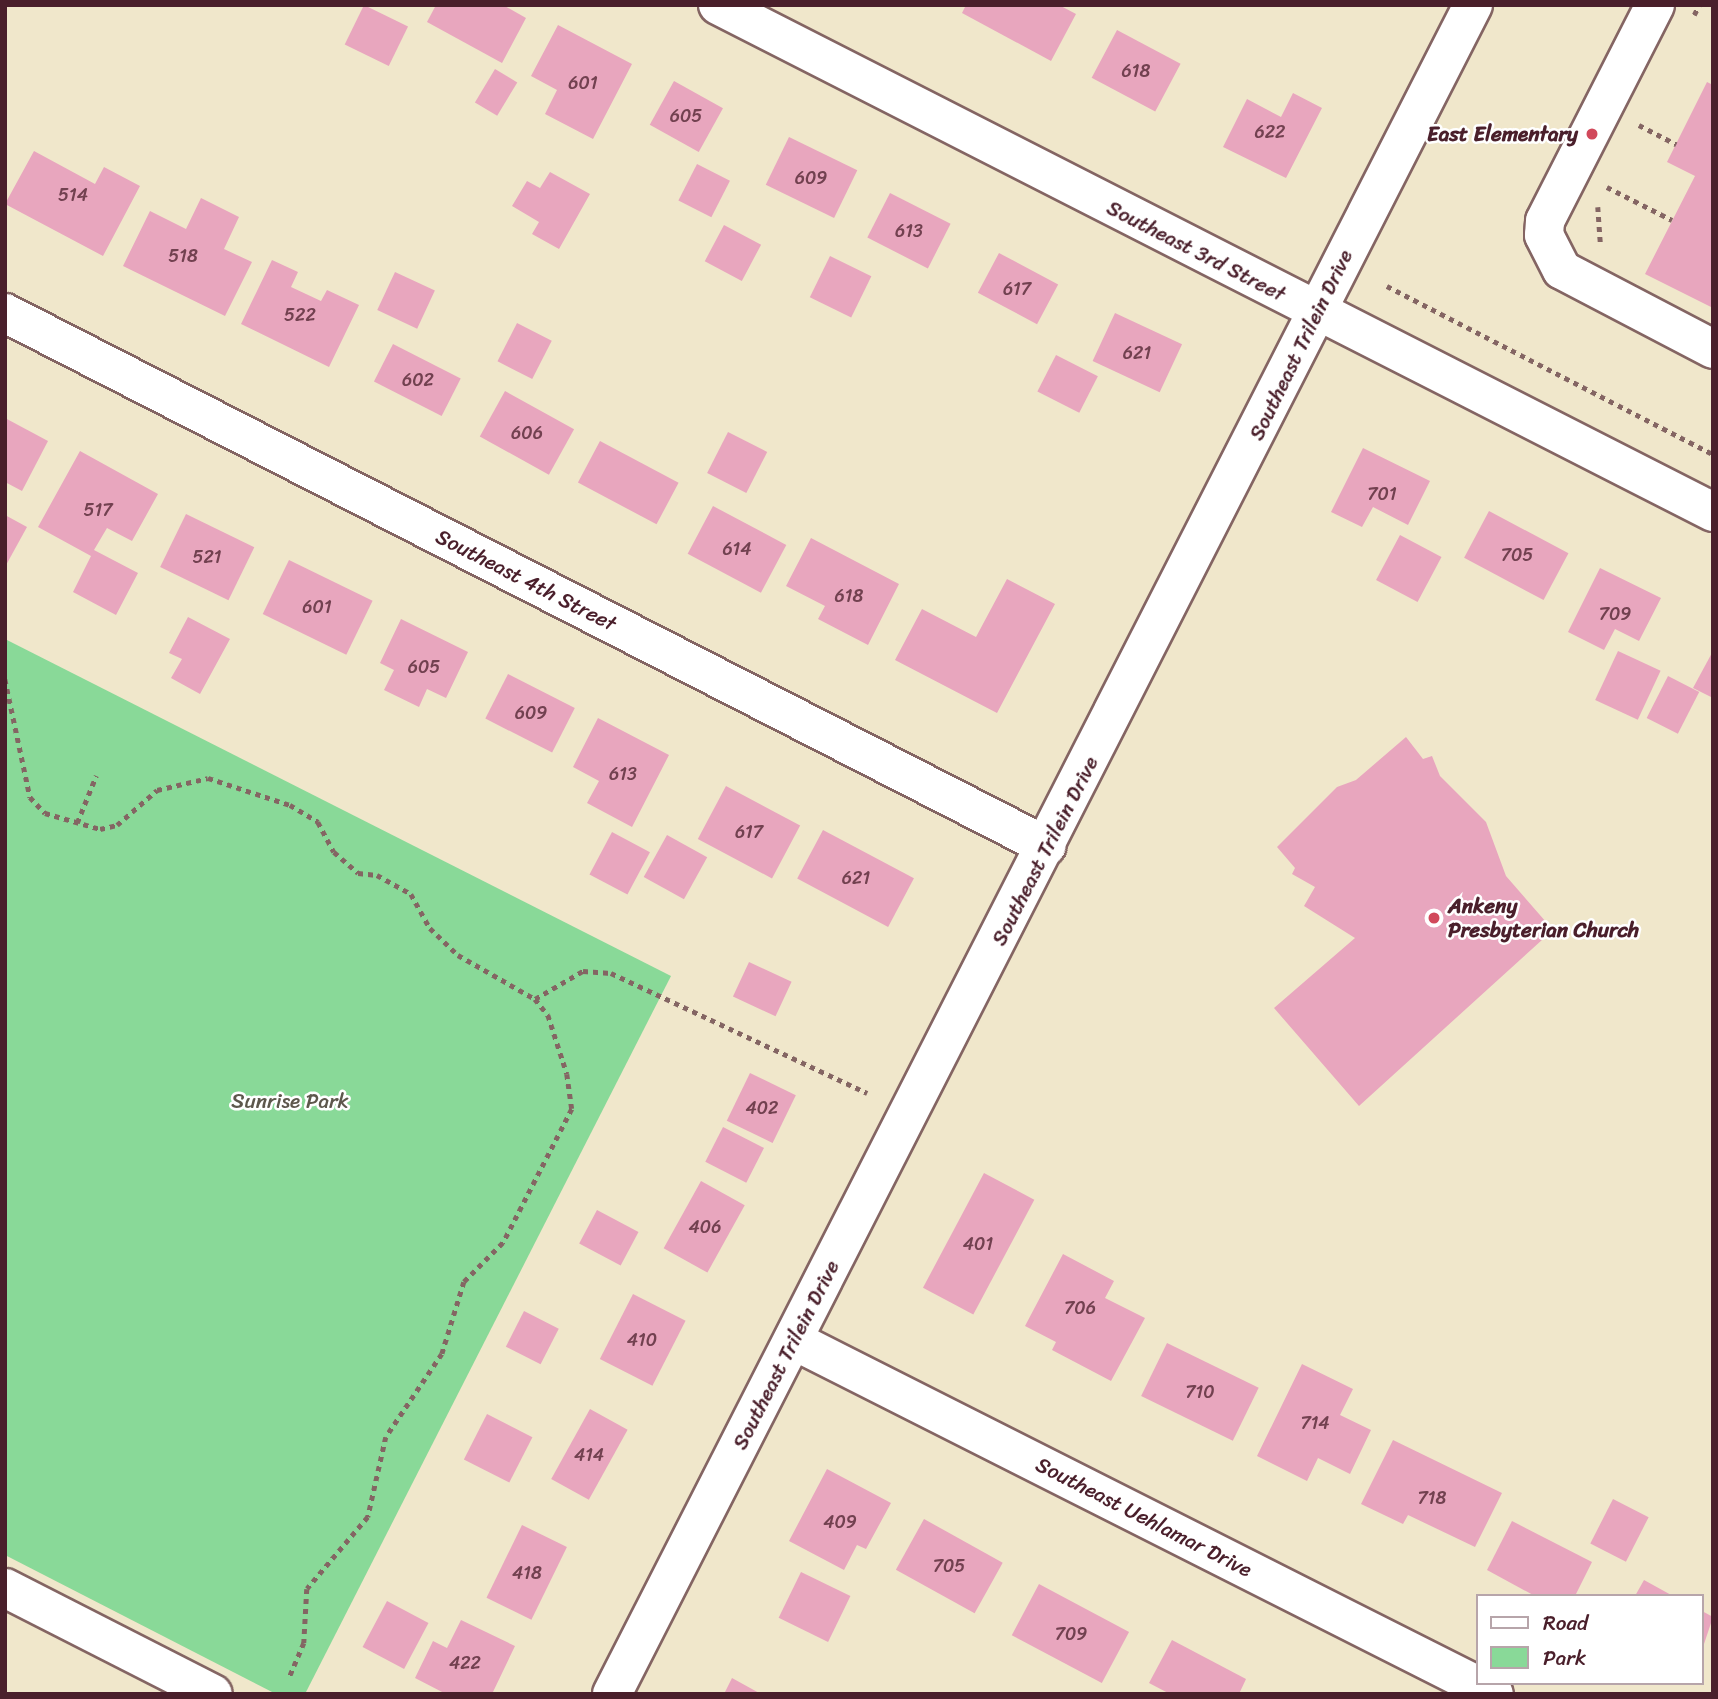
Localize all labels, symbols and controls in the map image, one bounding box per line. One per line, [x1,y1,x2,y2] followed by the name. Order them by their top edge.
[1122,60,1150,82] house number: 618
[568,72,598,94] house number: 601
[670,105,702,127] house number: 605
[1255,121,1285,143] house number: 622
[1426,121,1578,147] place label: East Elementary
[1584,126,1600,142] marker: East Elementary
[795,167,827,189] house number: 609
[58,184,88,206] house number: 514
[1103,195,1289,307] street label: Southeast 3rd Street
[895,220,923,242] house number: 613
[168,245,198,267] house number: 518
[1244,245,1358,445] street label: Southeast Trilein Drive
[1003,278,1031,300] house number: 617
[284,304,316,326] house number: 522
[1123,342,1151,364] house number: 621
[402,369,434,391] house number: 602
[511,422,543,444] house number: 606
[1367,483,1397,505] house number: 701
[84,499,112,521] house number: 517
[432,524,620,636] street label: Southeast 4th Street
[722,538,752,560] house number: 614
[1501,544,1533,566] house number: 705
[192,546,222,568] house number: 521
[835,585,863,607] house number: 618
[302,596,332,618] house number: 601
[1599,603,1631,625] house number: 709
[408,656,440,678] house number: 605
[515,702,547,724] house number: 609
[986,752,1104,950] street label: Southeast Trilein Drive
[609,763,637,785] house number: 613
[735,821,763,843] house number: 617
[842,867,870,889] house number: 621
[1448,893,1639,943] place label: Ankeny Presbyterian Church
[1426,910,1442,926] marker: Ankeny Presbyterian Church
[231,1088,349,1114] park label: Sunrise Park
[745,1097,779,1119] house number: 402
[689,1216,721,1238] house number: 406
[963,1233,993,1255] house number: 401
[727,1256,845,1454] street label: Southeast Trilein Drive
[1064,1297,1096,1319] house number: 706
[627,1329,657,1351] house number: 410
[1185,1381,1215,1403] house number: 710
[1300,1412,1330,1434] house number: 714
[574,1444,604,1466] house number: 414
[1031,1451,1257,1583] street label: Southeast Uehlamar Drive
[1418,1487,1446,1509] house number: 718
[823,1511,857,1533] house number: 409
[933,1555,965,1577] house number: 705
[512,1562,542,1584] house number: 418
[1476,1594,1704,1685] legend
[1543,1604,1588,1642] text: Road
[1055,1623,1087,1645] house number: 709
[1543,1639,1586,1677] text: Park
[449,1652,481,1674] house number: 422

